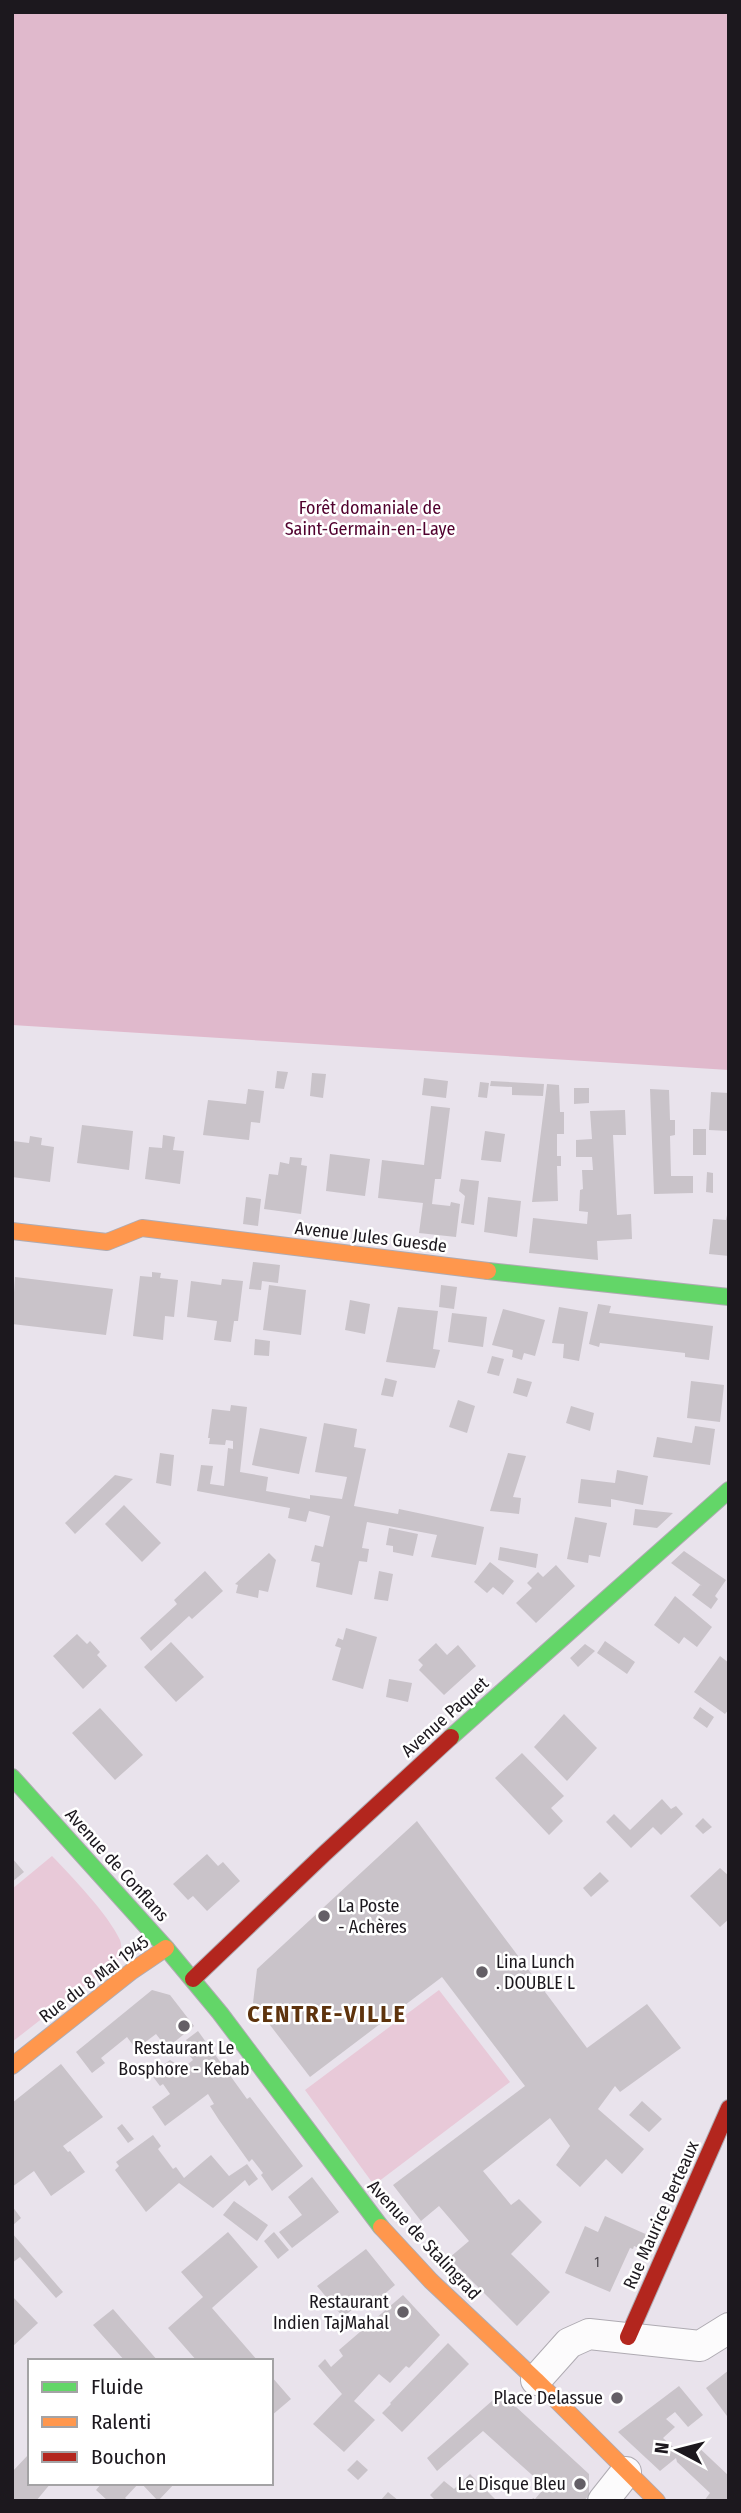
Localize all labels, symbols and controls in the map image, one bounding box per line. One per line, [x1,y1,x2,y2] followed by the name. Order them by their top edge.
[285,497,455,540] park label: Forêt domaniale de Saint-Germain-en-Laye
[294,1217,448,1257] street label: Avenue Jules Guesde
[397,1672,493,1762] street label: Avenue Paquet
[60,1804,174,1926] street label: Avenue de Conflans
[338,1895,407,1938] place label: La Poste - Achères
[316,1908,332,1924] marker: La Poste - Achères
[35,1931,153,2027] street label: Rue du 8 Mai 1945
[496,1951,575,1994] place label: Lina Lunch . DOUBLE L
[474,1964,490,1980] marker: Lina Lunch . DOUBLE L
[247,2000,407,2028] district label: CENTRE-VILLE
[176,2018,192,2034] marker: Restaurant Le Bosphore - Kebab
[118,2037,250,2080] place label: Restaurant Le Bosphore - Kebab
[618,2137,704,2293] street label: Rue Maurice Berteaux
[363,2176,485,2304] street label: Avenue de Stalingrad
[594,2254,600,2271] house number: 1
[273,2291,389,2334] place label: Restaurant Indien TajMahal
[395,2304,411,2320] marker: Restaurant Indien TajMahal
[28,2359,273,2485] legend
[91,2374,143,2400] text: Fluide
[494,2387,603,2409] place label: Place Delassue
[609,2390,625,2406] marker: Place Delassue
[91,2409,151,2435] text: Ralenti
[643,2415,713,2485] north arrow
[650,2441,674,2455] text: N
[91,2444,167,2470] text: Bouchon
[458,2473,566,2495] place label: Le Disque Bleu
[572,2476,588,2492] marker: Le Disque Bleu

